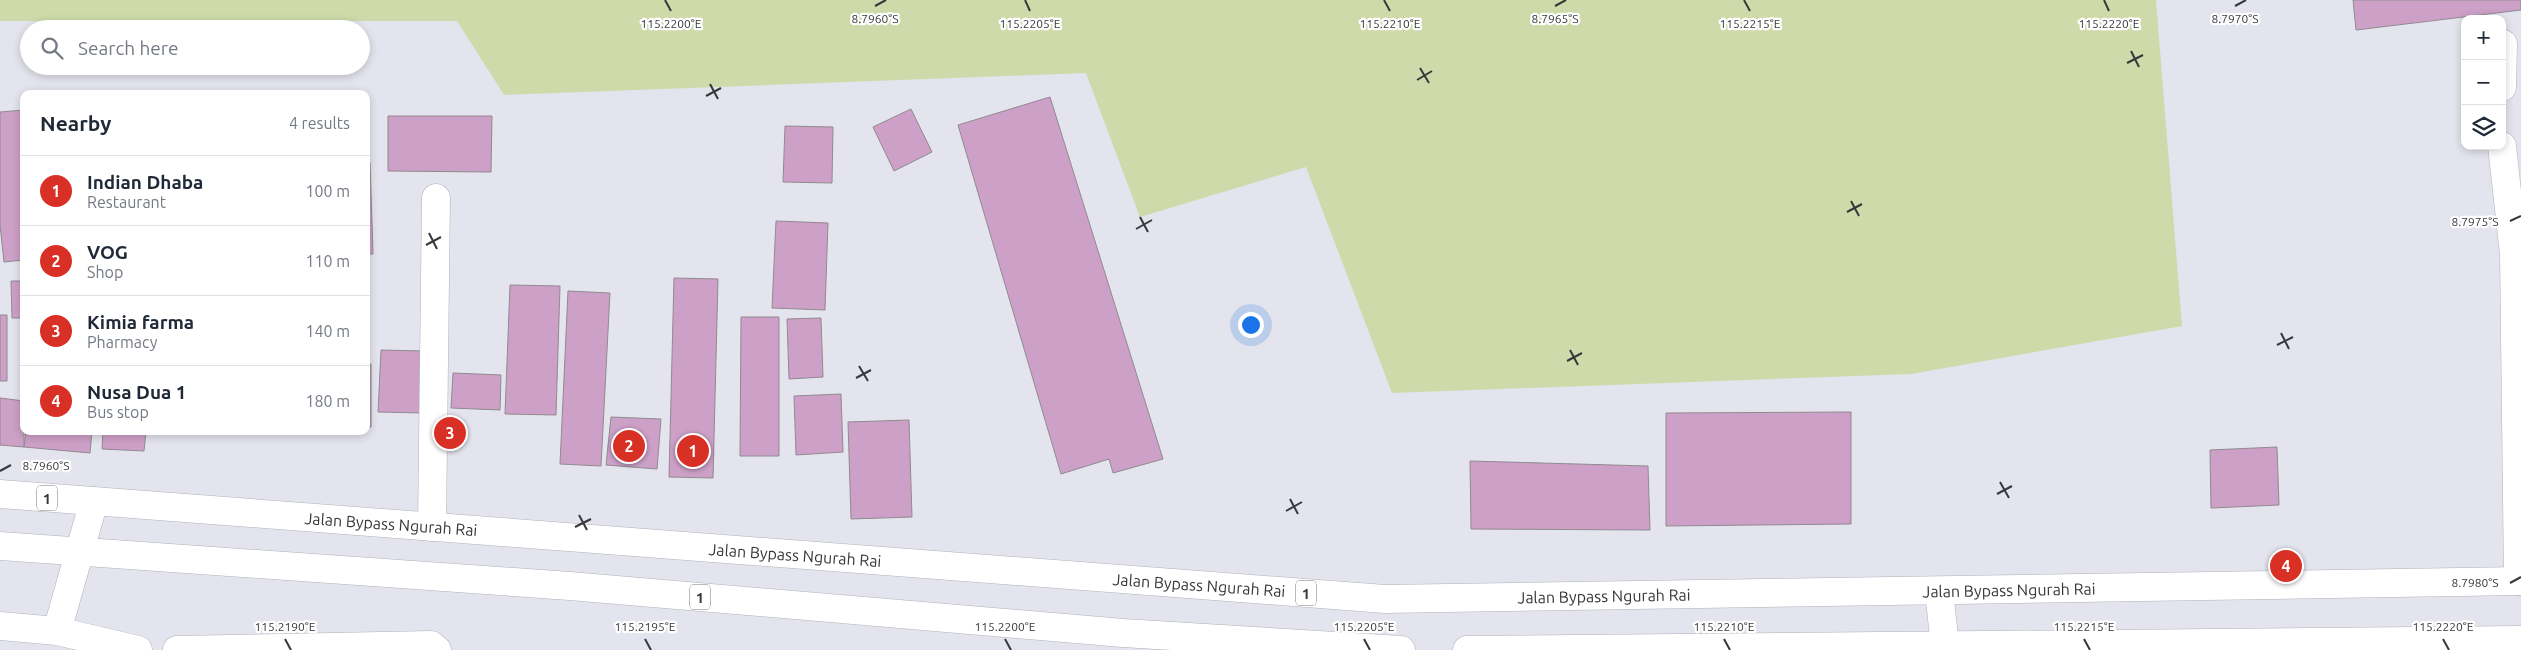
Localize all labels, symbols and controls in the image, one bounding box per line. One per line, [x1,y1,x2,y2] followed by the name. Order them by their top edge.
[852,12,898,25] text: 8.7960°S
[1532,12,1578,25] text: 8.7965°S
[2212,12,2258,25] text: 8.7970°S
[2461,15,2506,150] map controls
[2461,15,2506,60] button: +
[641,17,702,30] text: 115.2200°E
[1000,17,1061,30] text: 115.2205°E
[1360,17,1421,30] text: 115.2210°E
[1720,17,1781,30] text: 115.2215°E
[2079,17,2140,30] text: 115.2220°E
[20,20,370,75] search box
[38,34,66,62] icon: search
[78,37,178,59] text: Search here
[2461,60,2506,105] button: −
[2461,105,2506,150] button: layers
[40,111,111,135] text: Nearby
[289,114,350,132] text: 4 results
[87,171,203,193] text: Indian Dhaba
[51,182,61,200] text: 1
[305,182,350,200] text: 100 m
[87,193,166,211] text: Restaurant
[2452,215,2498,228] text: 8.7975°S
[87,241,128,263] text: VOG
[51,252,61,270] text: 2
[305,252,350,270] text: 110 m
[87,263,123,281] text: Shop
[87,311,194,333] text: Kimia farma
[1238,312,1264,338] your location
[51,322,61,340] text: 3
[305,322,350,340] text: 140 m
[87,333,157,351] text: Pharmacy
[87,381,187,403] text: Nusa Dua 1
[51,392,61,410] text: 4
[305,392,350,410] text: 180 m
[87,403,149,421] text: Bus stop
[434,414,466,452] pin: 3
[613,427,645,465] pin: 2
[677,432,709,470] pin: 1
[23,459,69,472] text: 8.7960°S
[37,486,57,510] road number: 1
[304,509,478,539] street label: Jalan Bypass Ngurah Rai
[708,540,882,570] street label: Jalan Bypass Ngurah Rai
[2270,547,2302,585] pin: 4
[1112,570,1286,600] street label: Jalan Bypass Ngurah Rai
[2452,576,2498,589] text: 8.7980°S
[1922,579,2096,601] street label: Jalan Bypass Ngurah Rai
[1296,580,1316,606] road number: 1
[690,584,710,610] road number: 1
[1517,585,1691,607] street label: Jalan Bypass Ngurah Rai
[255,620,316,633] text: 115.2190°E
[615,620,676,633] text: 115.2195°E
[975,620,1036,633] text: 115.2200°E
[1334,620,1395,633] text: 115.2205°E
[1694,620,1755,633] text: 115.2210°E
[2054,620,2115,633] text: 115.2215°E
[2413,620,2474,633] text: 115.2220°E

